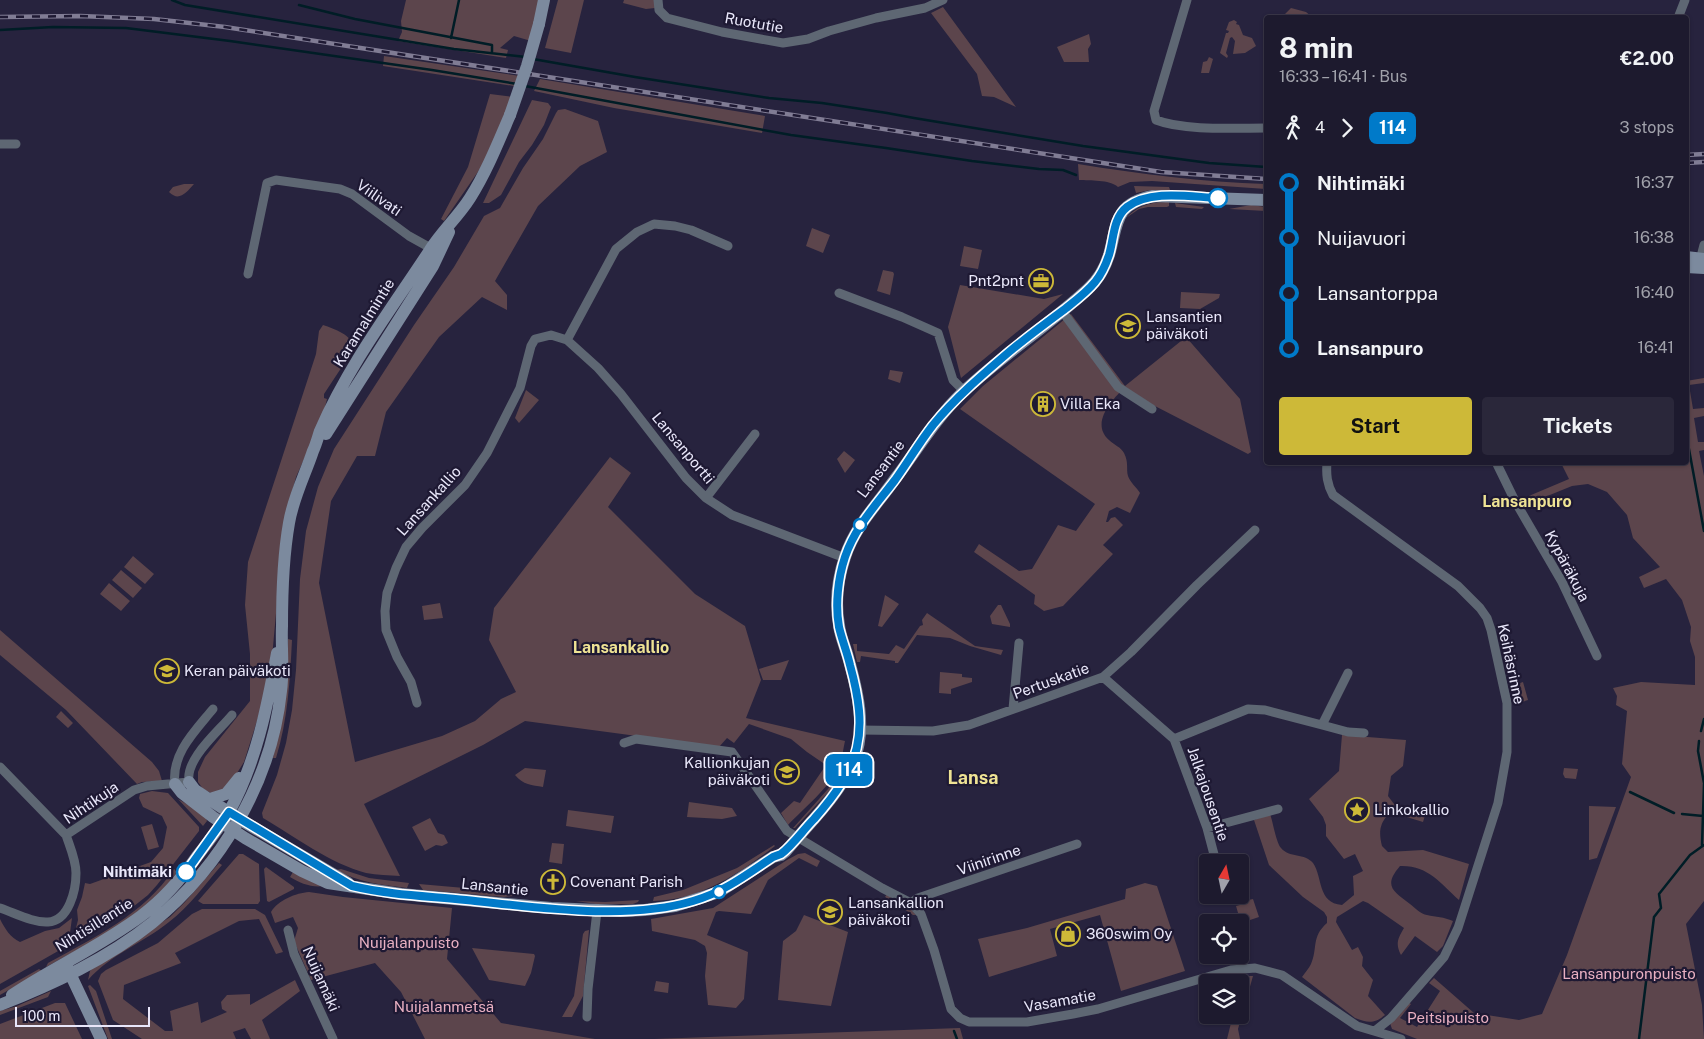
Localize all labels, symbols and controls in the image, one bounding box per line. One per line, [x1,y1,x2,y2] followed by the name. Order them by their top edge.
[723,9,785,36] street label: Ruotutie
[1279,31,1353,64] text: 8 min
[1620,47,1674,69] text: €2.00
[1279,67,1407,86] text: 16:33 – 16:41 · Bus
[1279,114,1307,142] icon: walk
[1333,114,1361,142] icon: forward
[1379,117,1406,138] text: 114
[1315,118,1325,137] text: 4
[1619,118,1674,137] text: 3 stops
[1317,172,1405,194] text: Nihtimäki
[1635,173,1674,192] text: 16:37
[354,176,405,219] street label: Viilivati
[1208,188,1228,208] unlabelled marker
[1317,227,1406,249] text: Nuijavuori
[1634,228,1674,247] text: 16:38
[1028,268,1054,294] office icon: Pnt2pnt
[968,272,1024,289] place label: Pnt2pnt
[330,275,398,370] street label: Karamalmintie
[1317,282,1438,304] text: Lansantorppa
[1634,283,1674,302] text: 16:40
[1146,308,1222,342] place label: Lansantien päiväkoti
[1115,313,1141,339] school or university icon: Lansantien päiväkoti
[1317,337,1423,359] text: Lansanpuro
[1637,338,1674,357] text: 16:41
[1030,391,1056,417] building icon: Villa Eka
[1060,395,1120,412] place label: Villa Eka
[1279,397,1472,455] button: Start
[1482,397,1674,455] button: Tickets
[649,409,718,487] street label: Lansanportti
[853,437,908,501] street label: Lansantie
[393,463,464,539] street label: Lansankallio
[1482,492,1572,511] district label: Lansanpuro
[853,518,867,532] unlabelled marker
[1542,527,1593,604] street label: Kypäräkuja
[1495,622,1528,706] street label: Keihäsrinne
[573,638,669,657] district label: Lansankallio
[154,658,180,684] school or university icon: Keran päiväkoti
[1010,659,1091,702] street label: Pertuskatie
[184,662,291,679] place label: Keran päiväkoti
[1184,744,1233,843] street label: Jalkajousentie
[684,754,770,788] place label: Kallionkujan päiväkoti
[820,754,878,786] line badge: 114
[774,759,800,785] school or university icon: Kallionkujan päiväkoti
[835,759,863,780] text: 114
[948,767,998,788] district label: Lansa
[60,778,121,827] street label: Nihtikuja
[1344,797,1370,823] place icon: Linkokallio
[1374,801,1449,818] place label: Linkokallio
[955,841,1023,878] street label: Viinirinne
[1199,854,1249,904] north arrow
[1199,854,1249,1024] map controls
[176,862,196,882] marker: Nihtimäki
[103,863,172,880] place label: Nihtimäki
[540,869,566,895] church icon: Covenant Parish
[570,873,683,890] place label: Covenant Parish
[461,875,530,898] street label: Lansantie
[712,885,726,899] unlabelled marker
[52,894,135,955] street label: Nihtisillantie
[848,894,944,928] place label: Lansankallion päiväkoti
[817,899,843,925] school or university icon: Lansankallion päiväkoti
[1199,914,1249,964] button: locate
[1055,921,1081,947] shop icon: 360swim Oy
[1086,925,1173,942] place label: 360swim Oy
[359,934,459,951] park label: Nuijalanpuisto
[300,944,343,1014] street label: Nuijamäki
[1562,965,1696,982] park label: Lansanpuronpuisto
[1199,974,1249,1024] button: layers
[1023,986,1097,1015] street label: Vasamatie
[394,998,494,1015] park label: Nuijalanmetsä
[15,1004,150,1027] scale bar
[22,1008,60,1024] text: 100 m
[1407,1009,1489,1026] park label: Peitsipuisto

